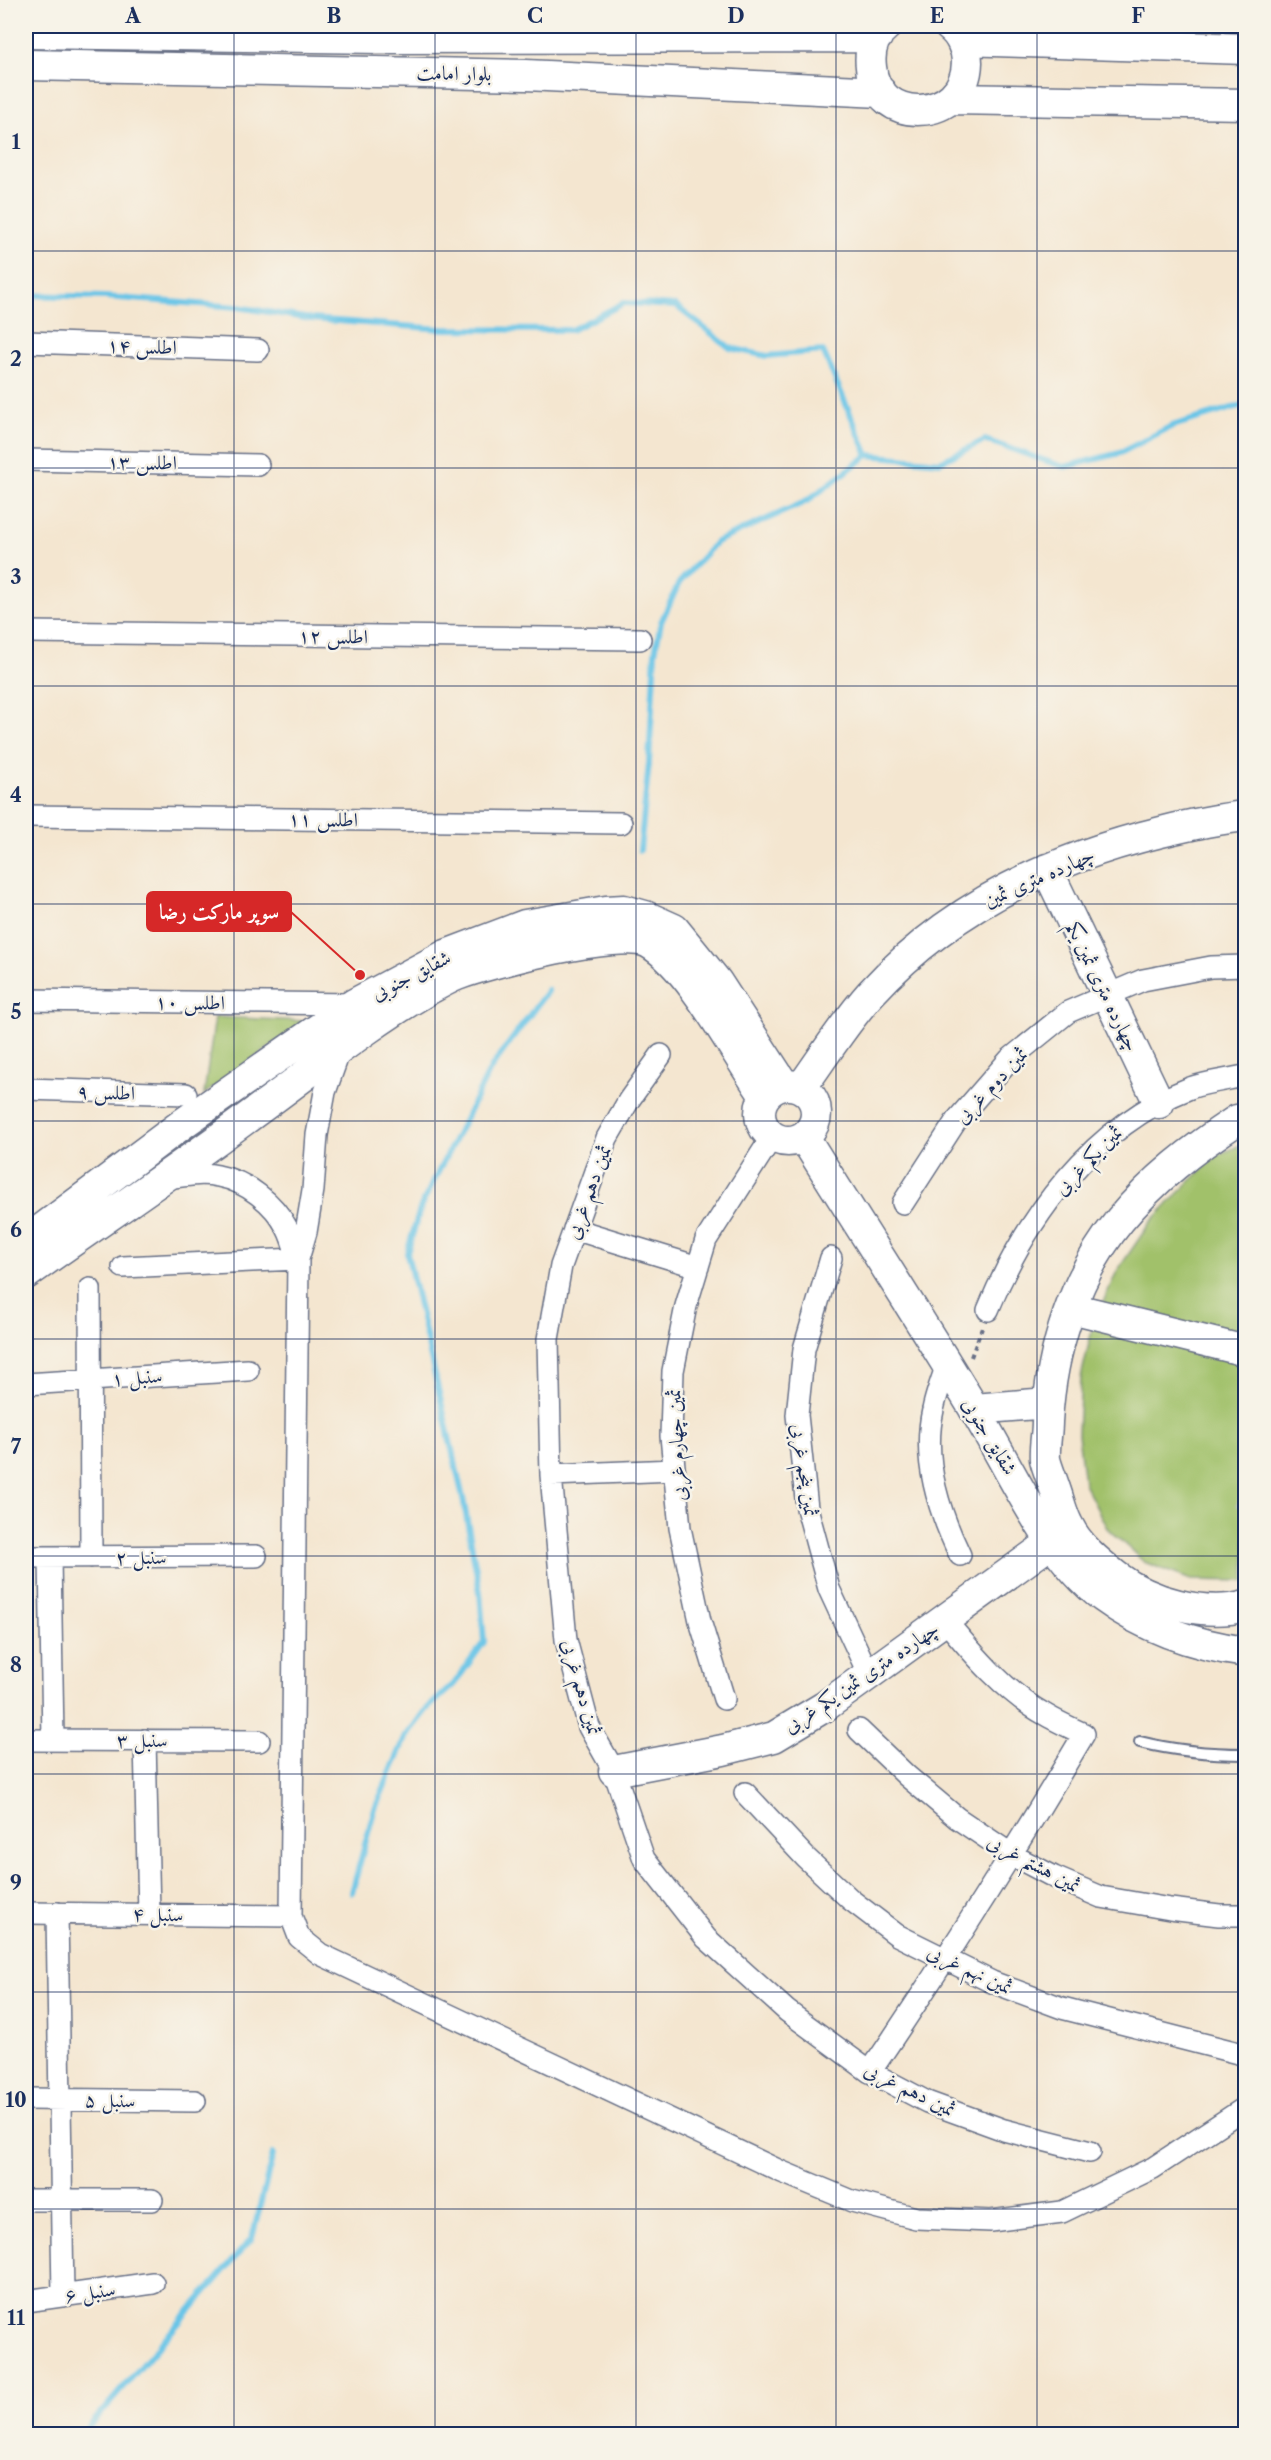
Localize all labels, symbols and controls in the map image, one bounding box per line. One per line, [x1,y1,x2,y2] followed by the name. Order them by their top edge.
[124,4,141,28] text: A
[327,4,342,28] text: B
[527,4,543,28] text: C
[727,4,745,28] text: D
[930,4,944,28] text: E
[1131,4,1145,28] text: F
[416,60,492,87] street label: بلوار امامت
[12,130,21,154] text: 1
[107,333,177,361] street label: اطلس ۱۴
[10,347,22,371] text: 2
[107,449,177,477] street label: اطلس ۱۳
[10,565,22,589] text: 3
[298,623,368,651] street label: اطلس ۱۲
[10,783,22,807] text: 4
[288,806,358,834] street label: اطلس ۱۱
[980,842,1098,913] street label: چهارده متری ثمین
[147,892,291,931] callout: سوپر مارکت رضا
[159,899,279,926] text: سوپر مارکت رضا
[1055,917,1145,1058] street label: چهارده متری ثمین یکم
[367,945,456,1008] street label: شقایق جنوبی
[155,989,225,1017] street label: اطلس ۱۰
[10,1000,22,1024] text: 5
[949,1042,1037,1132] street label: ثمین دوم غربی
[76,1079,136,1107] street label: اطلس ۹
[1049,1120,1132,1205] street label: ثمین یکم غربی
[560,1142,623,1245] street label: ثمین دهم غربی
[10,1218,22,1242] text: 6
[111,1363,164,1394] street label: سنبل ۱
[661,1388,697,1502] street label: ثمین چهارم غربی
[955,1393,1022,1481] street label: شقایق جنوبی
[780,1422,823,1519] street label: ثمین پنجم غربی
[11,1435,22,1459] text: 7
[115,1545,167,1572] street label: سنبل ۲
[779,1616,947,1744] street label: چهارده متری ثمین یکم غربی
[550,1636,607,1740] street label: ثمین دهم غربی
[10,1653,22,1677] text: 8
[116,1728,168,1755] street label: سنبل ۳
[980,1829,1085,1905] street label: ثمین هشتم غربی
[10,1871,22,1895] text: 9
[132,1902,184,1929] street label: سنبل ۴
[921,1939,1016,2005] street label: ثمین نهم غربی
[857,2057,960,2128] street label: ثمین دهم غربی
[5,2088,27,2112] text: 10
[84,2088,136,2115] street label: سنبل ۵
[63,2277,117,2310] street label: سنبل ۶
[7,2306,25,2330] text: 11

